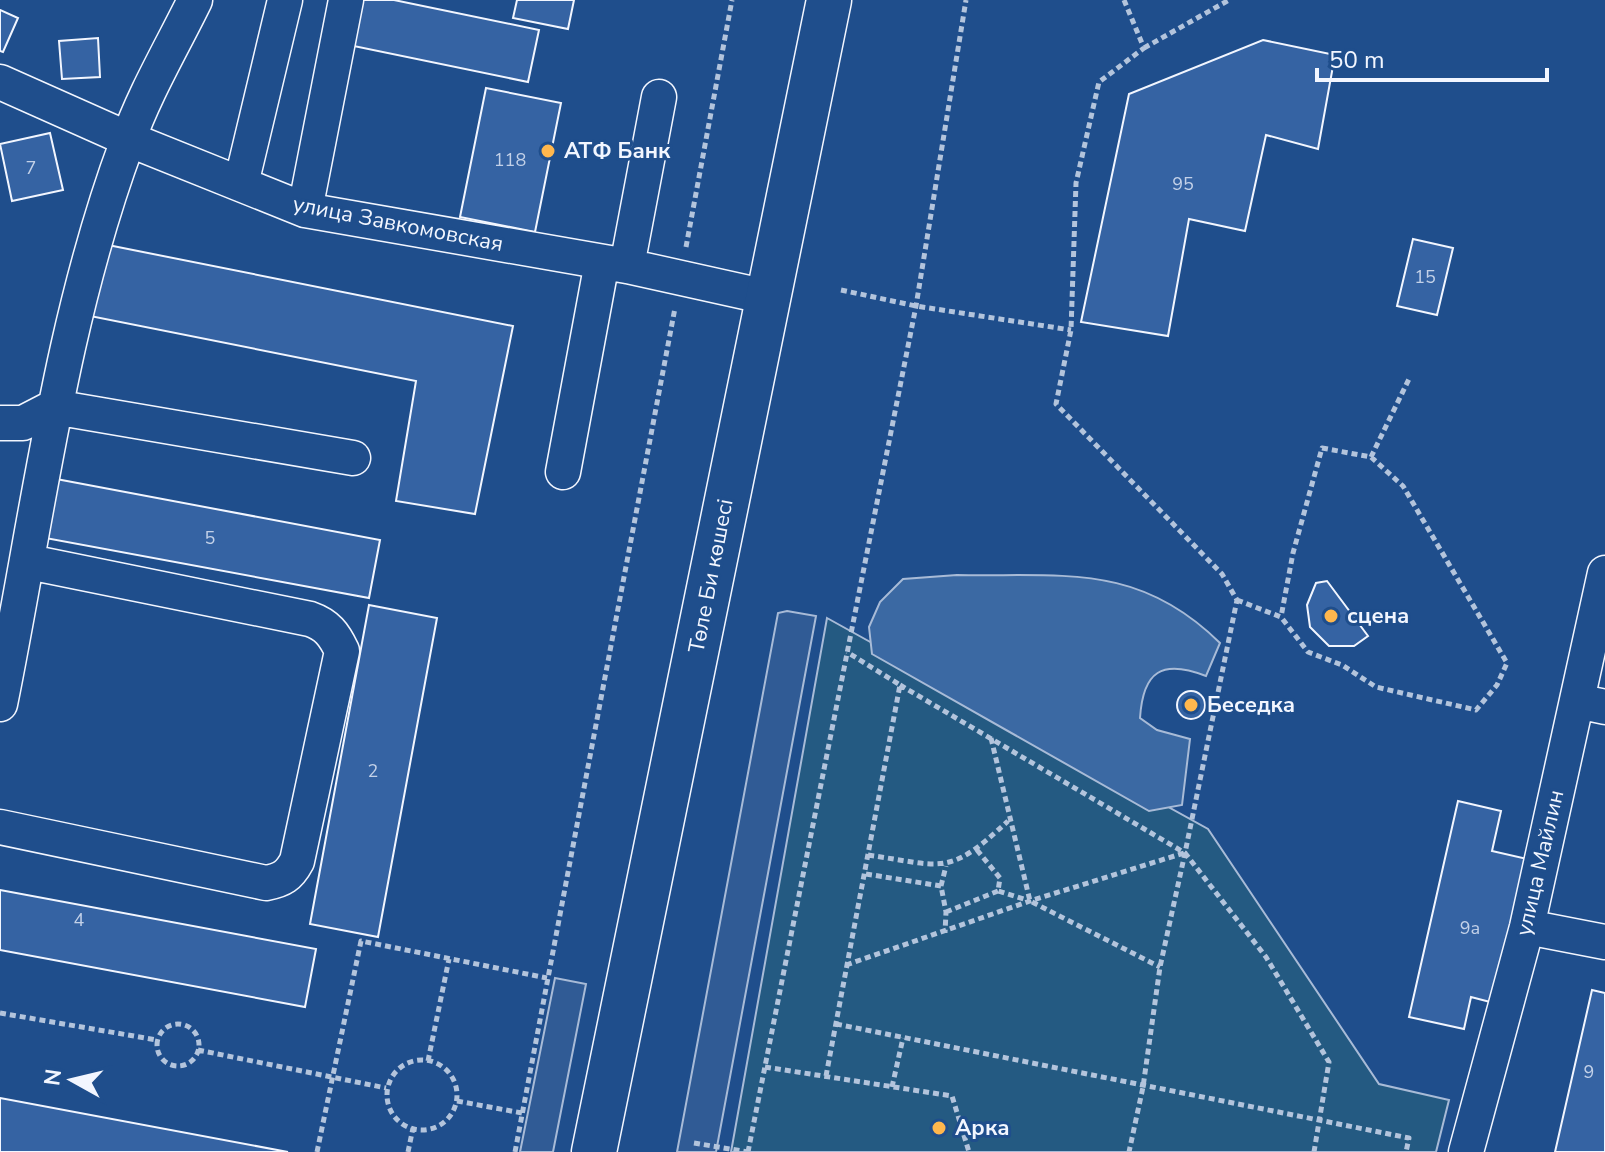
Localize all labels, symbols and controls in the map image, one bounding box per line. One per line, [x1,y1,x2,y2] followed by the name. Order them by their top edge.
[1317,32,1547,82] scale bar
[1329,44,1385,76] text: 50 m
[564,136,671,166] place label: АТФ Банк
[539,142,557,160] marker: АТФ Банк
[494,148,526,172] house number: 118
[26,156,36,180] house number: 7
[1172,172,1194,196] house number: 95
[290,189,506,259] street label: улица Завкомовская
[1414,265,1436,289] house number: 15
[681,496,741,656] street label: Төле Би көшесі
[205,526,215,550] house number: 5
[1347,601,1409,631] place label: сцена
[1322,607,1340,625] marker: сцена
[1207,690,1295,720] place label: Беседка
[1182,696,1200,714] marker: Беседка
[368,759,378,783] house number: 2
[1509,787,1571,939] street label: улица Майлин
[74,908,85,932] house number: 4
[1460,916,1480,940] house number: 9а
[32,1040,112,1120] north arrow
[1584,1060,1594,1084] house number: 9
[37,1067,69,1088] text: N
[955,1113,1010,1143] place label: Арка
[930,1119,948,1137] marker: Арка

